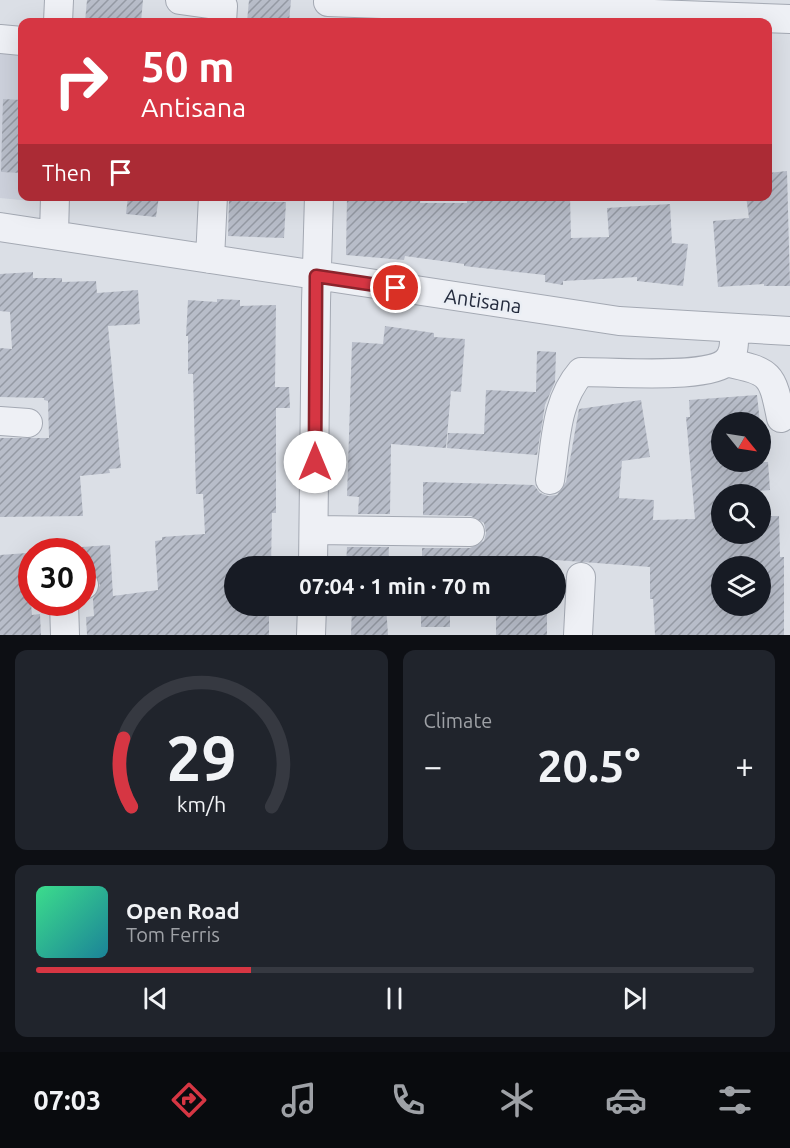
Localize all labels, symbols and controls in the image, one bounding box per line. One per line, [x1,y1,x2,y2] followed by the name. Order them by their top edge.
[42,42,120,120] icon: right
[141,43,235,90] text: 50 m
[141,92,246,122] text: Antisana
[104,156,137,189] icon: arrive
[42,160,92,185] text: Then
[370,262,421,313] pin
[379,271,412,304] icon: arrive
[443,284,523,317] street label: Antisana
[711,412,771,472] north arrow
[711,412,771,616] map controls
[283,430,347,494] position arrow
[711,484,771,544] button: search
[18,538,96,616] speed limit sign: 30
[711,556,771,616] button: layers
[299,573,491,598] text: 07:04 · 1 min · 70 m
[424,709,492,732] text: Climate
[166,723,236,793] text: 29
[537,740,640,791] text: 20.5°
[424,747,442,784] text: −
[735,747,754,784] text: +
[176,792,226,816] text: km/h
[126,898,240,923] text: Open Road
[126,923,220,946] text: Tom Ferris
[139,982,172,1015] icon: previous
[378,982,411,1015] icon: pause
[618,982,651,1015] icon: next
[168,1079,210,1121] icon: directions
[278,1079,320,1121] icon: music
[387,1079,429,1121] icon: phone
[496,1079,538,1121] icon: climate
[605,1079,647,1121] icon: car
[714,1079,756,1121] icon: filters
[34,1085,101,1115] text: 07:03

